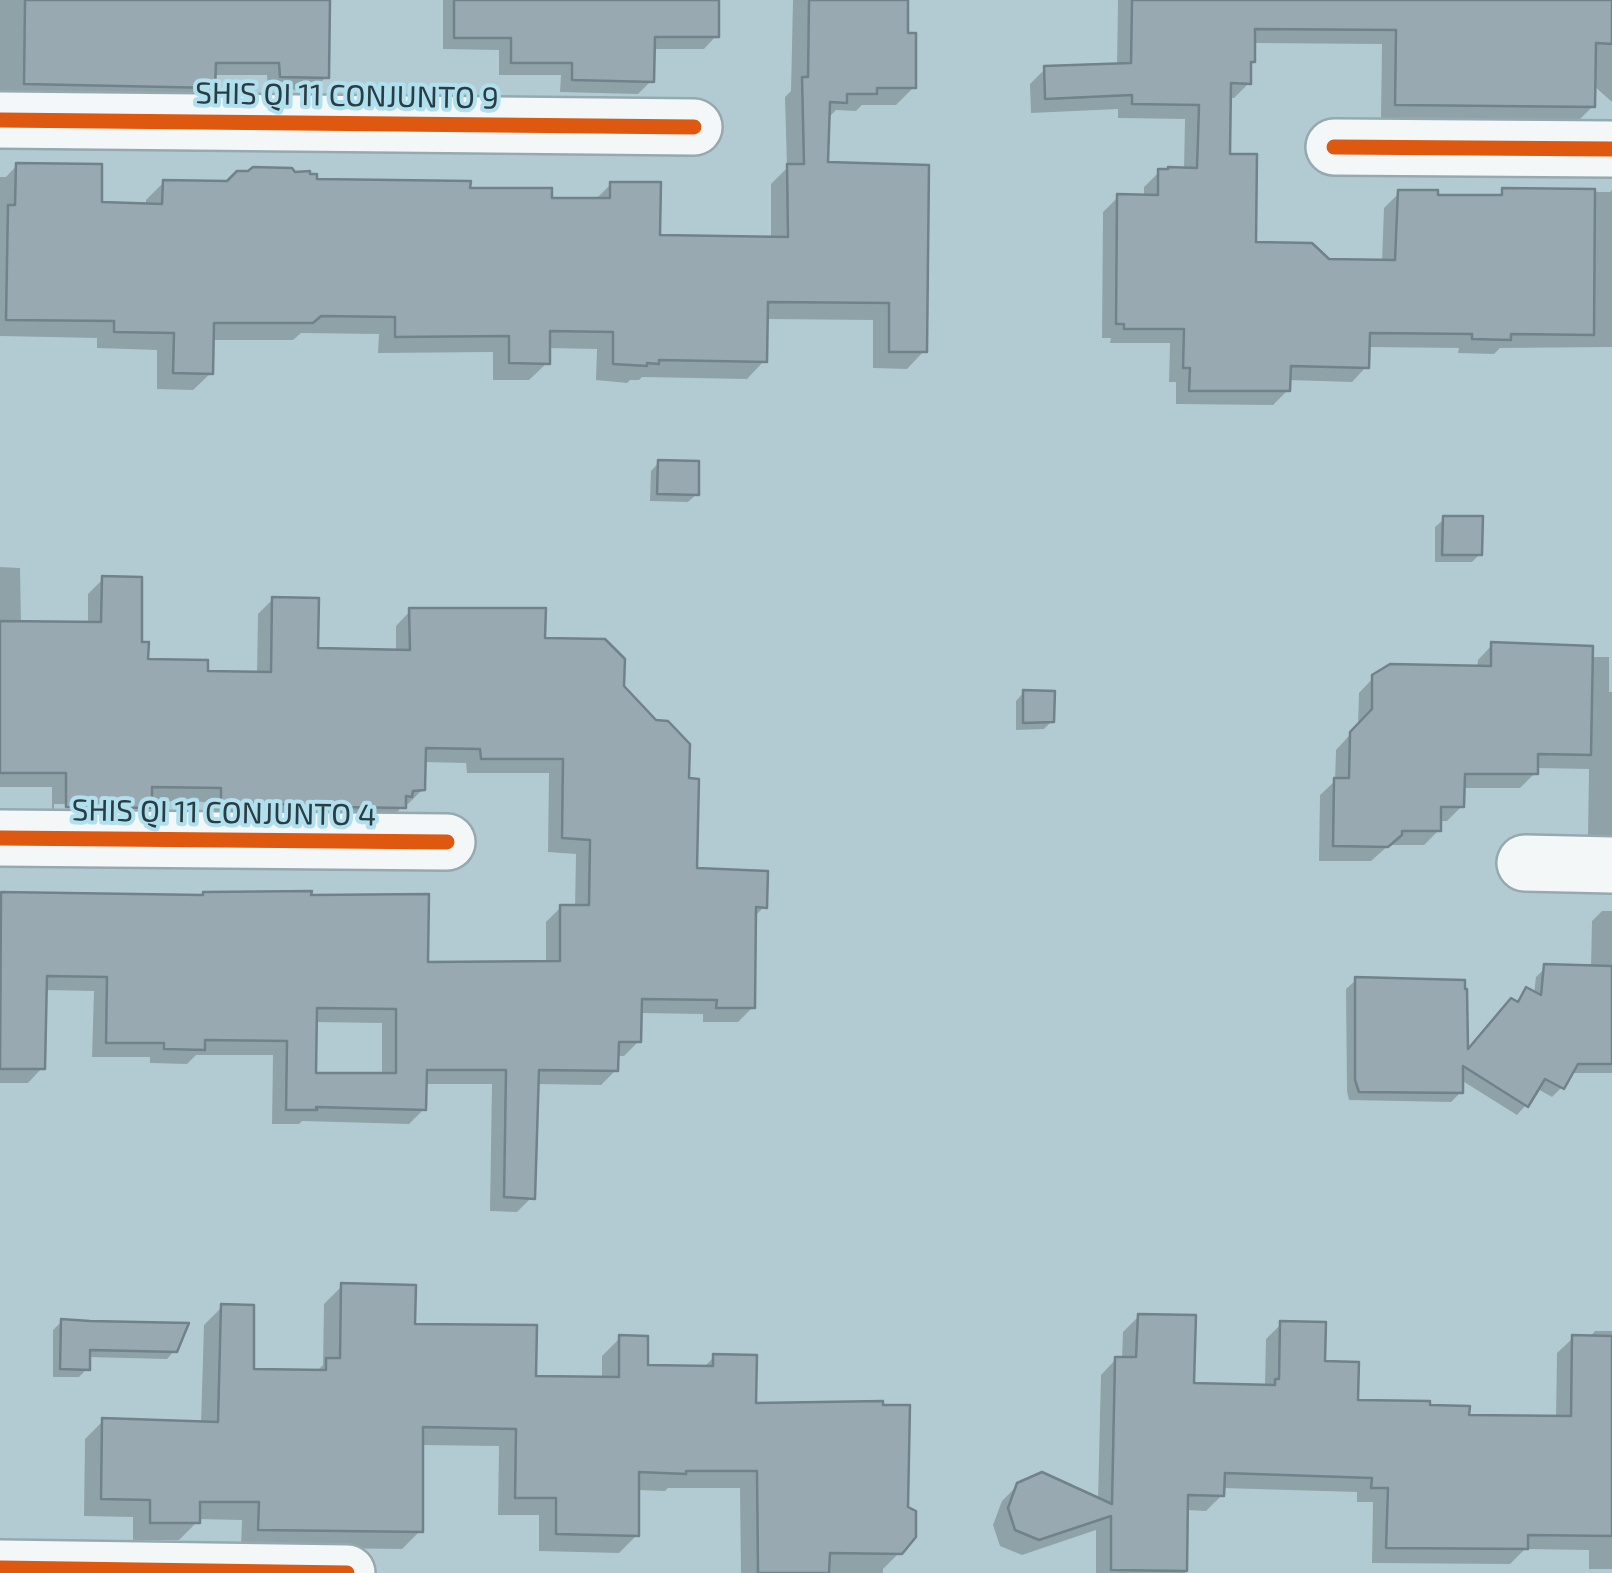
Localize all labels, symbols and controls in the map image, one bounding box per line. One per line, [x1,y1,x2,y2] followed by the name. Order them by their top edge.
[195,75,499,117] street label: SHIS QI 11 CONJUNTO 9
[71,792,377,834] street label: SHIS QI 11 CONJUNTO 4

